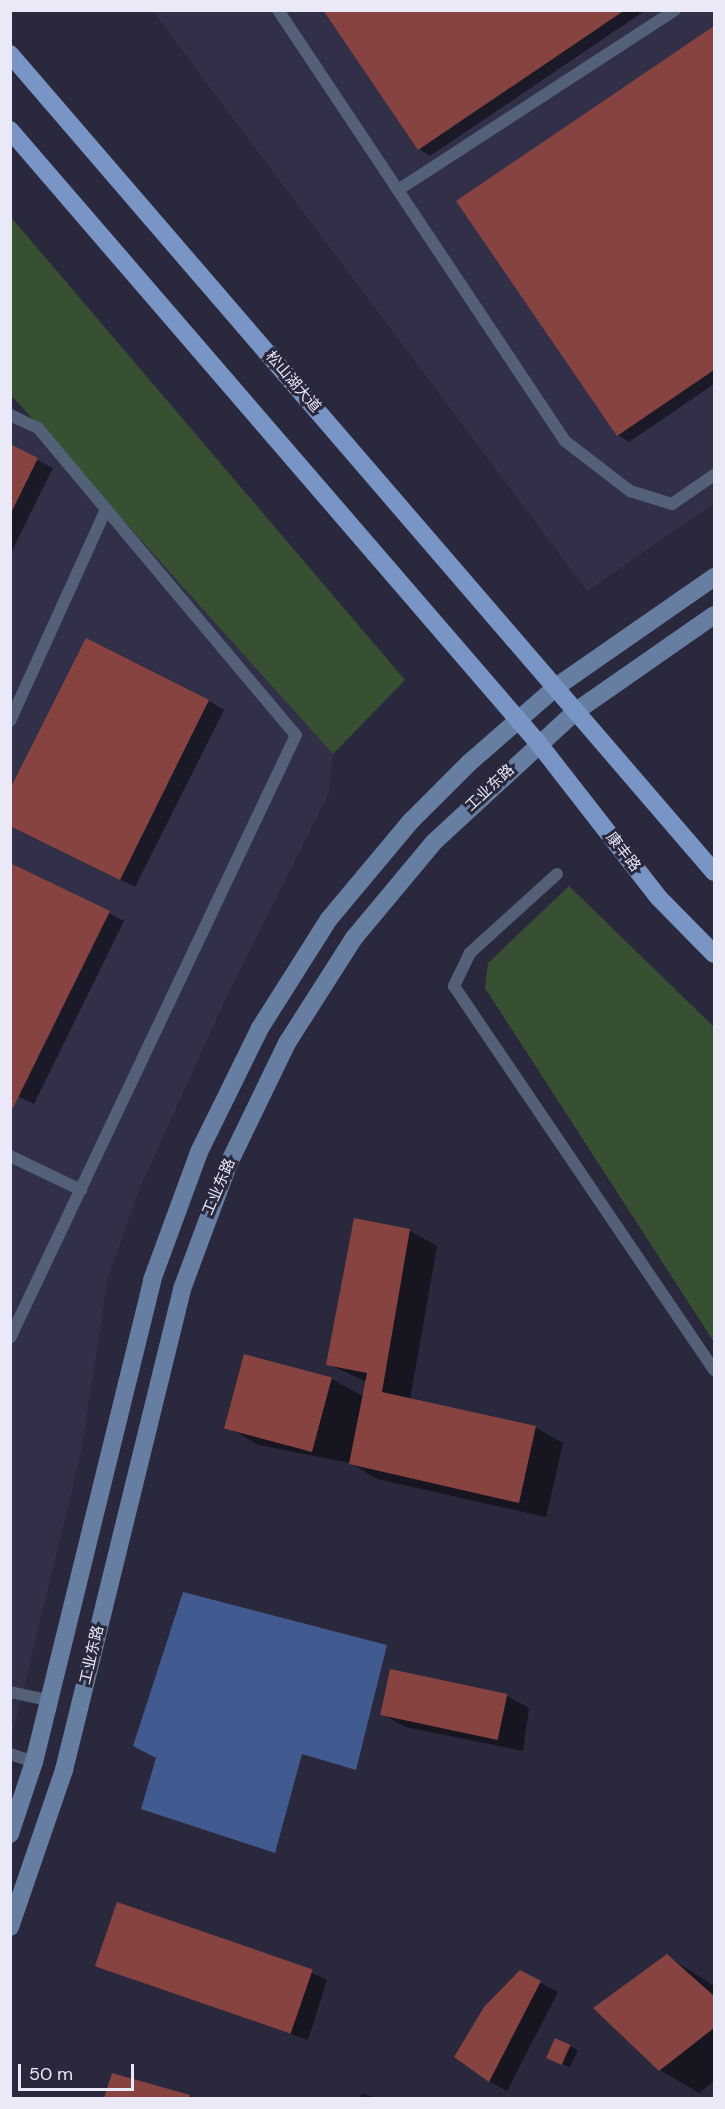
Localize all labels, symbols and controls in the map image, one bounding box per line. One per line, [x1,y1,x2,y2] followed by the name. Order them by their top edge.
[262,348,324,416] street label: 松山湖大道
[462,761,518,815] street label: 工业东路
[602,829,644,875] street label: 康丰路
[199,1156,239,1218] street label: 工业东路
[76,1624,108,1686] street label: 工业东路
[21,2052,136,2090] scale bar
[29,2062,73,2086] text: 50 m

